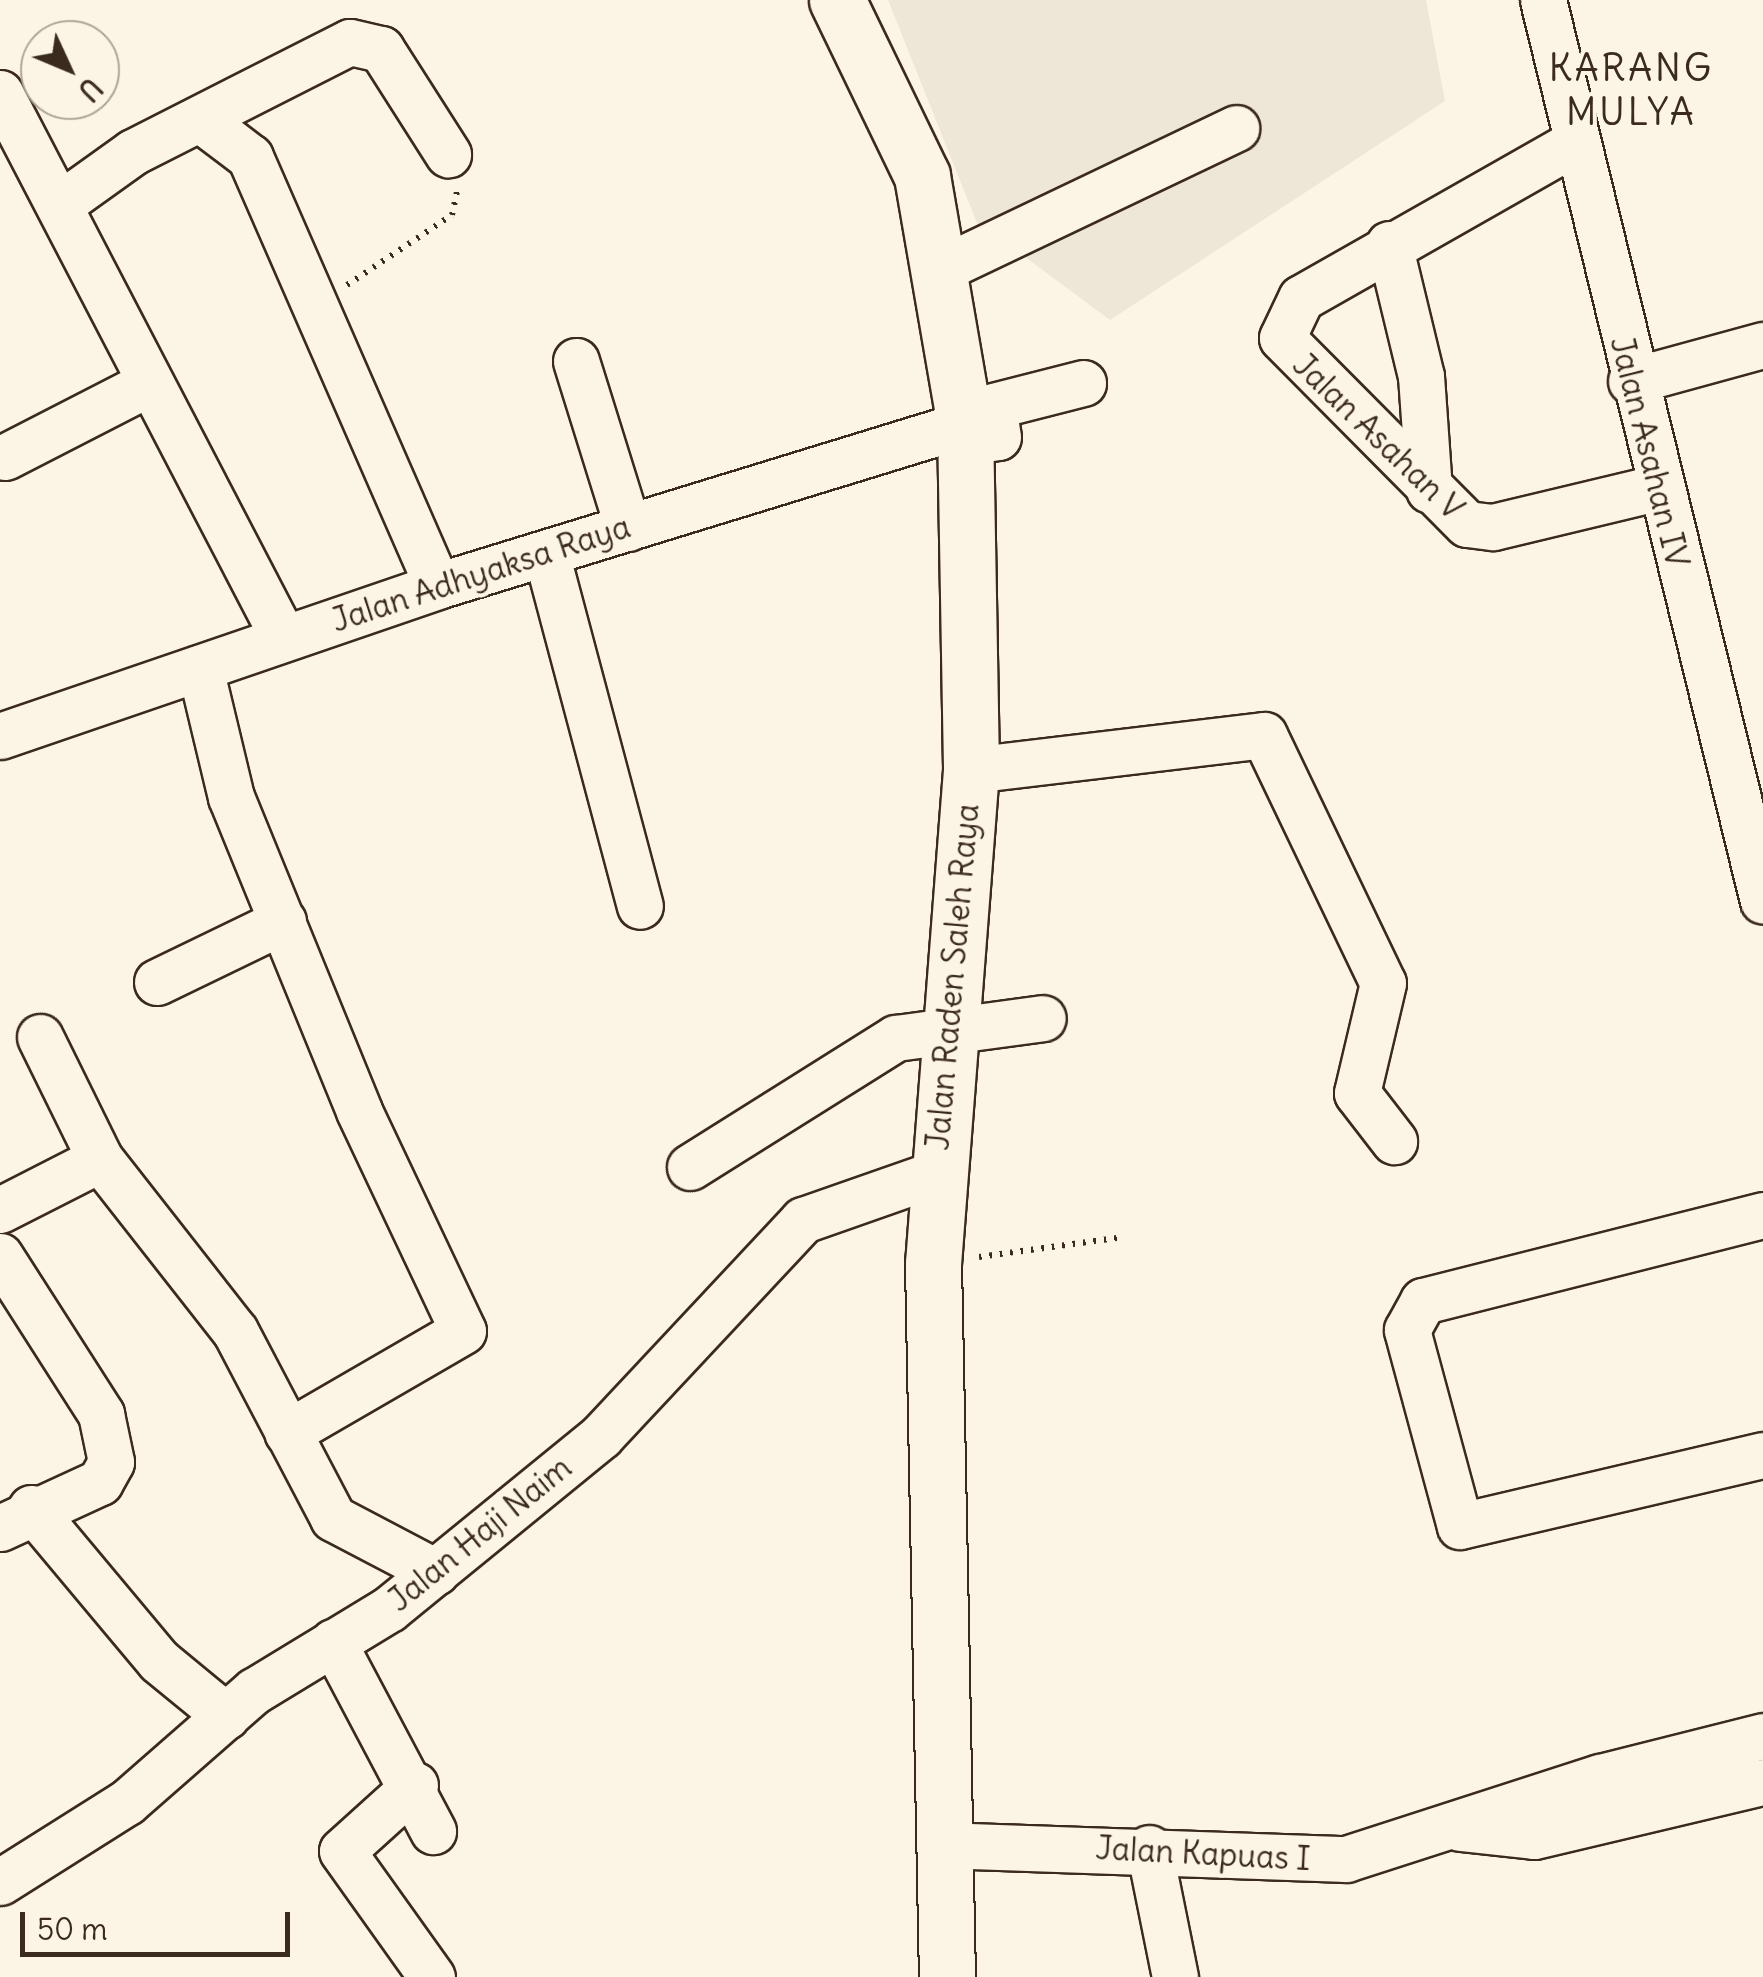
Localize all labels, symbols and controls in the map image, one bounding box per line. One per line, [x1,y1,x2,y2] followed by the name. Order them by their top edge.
[20,20,120,120] north arrow
[1548,45,1714,134] district label: KARANG MULYA
[71,70,110,109] text: U
[1602,333,1696,571] street label: Jalan Asahan IV
[1285,346,1471,528] street label: Jalan Asahan V
[327,508,635,640] street label: Jalan Adhyaksa Raya
[919,802,987,1152] street label: Jalan Raden Saleh Raya
[381,1448,579,1620] street label: Jalan Haji Naim
[1095,1829,1311,1879] street label: Jalan Kapuas I
[25,1892,295,1954] scale bar
[37,1910,107,1948] text: 50 m

